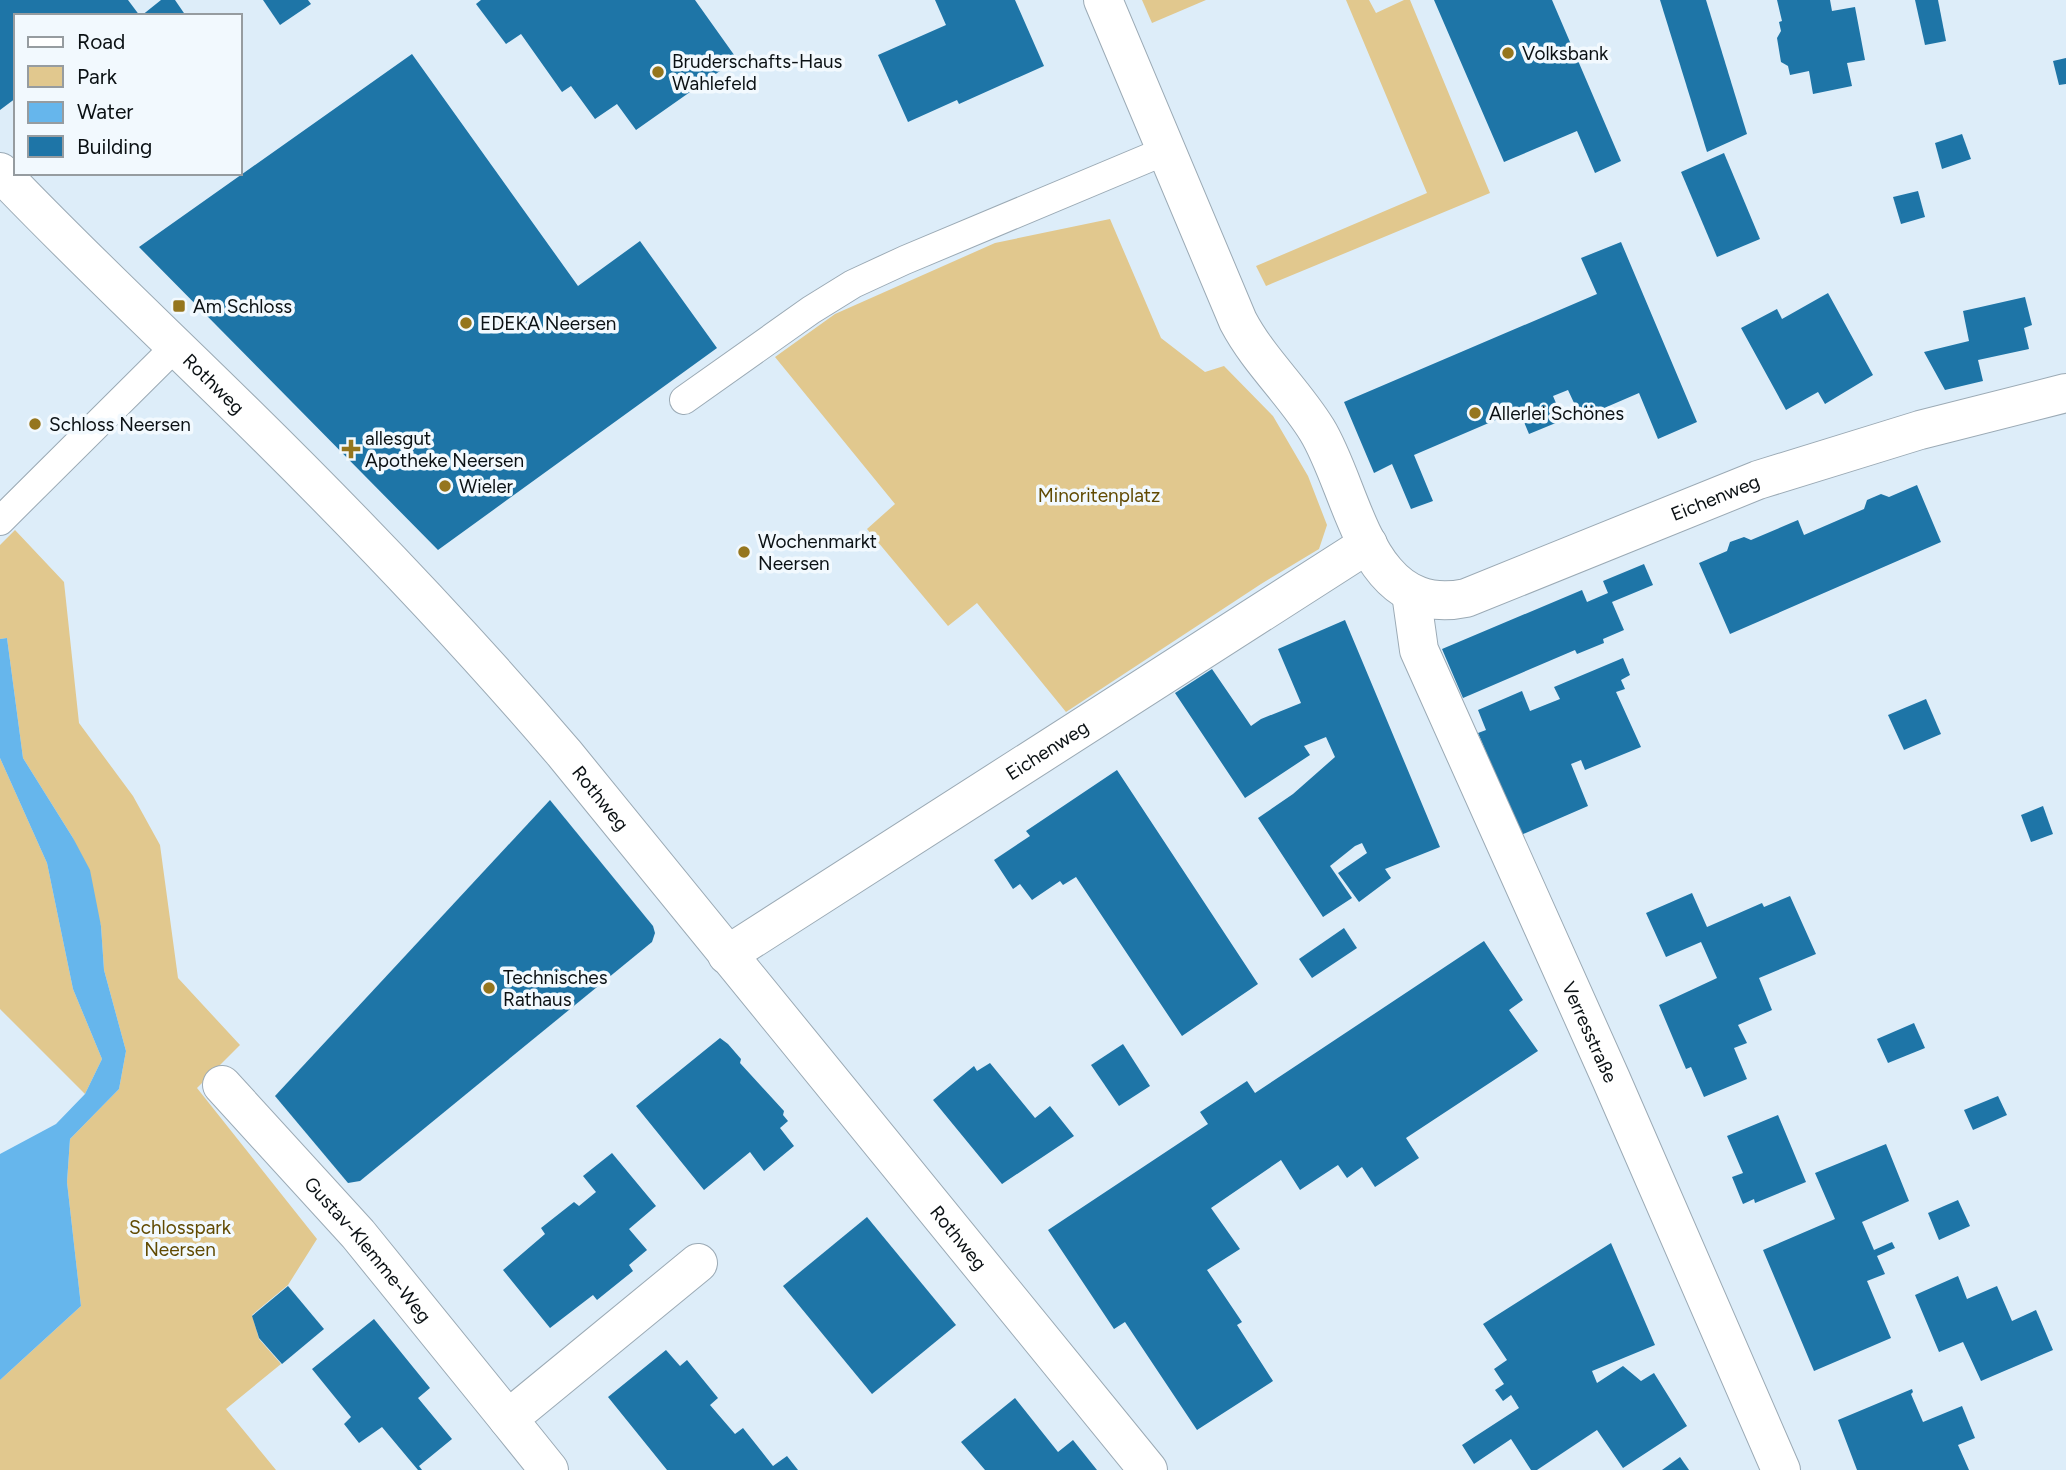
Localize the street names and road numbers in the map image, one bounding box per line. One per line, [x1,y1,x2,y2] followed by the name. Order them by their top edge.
[178,349,250,419] street label: Rothweg
[1667,469,1763,526] street label: Eichenweg
[1001,715,1093,785] street label: Eichenweg
[567,761,634,835] street label: Rothweg
[1557,978,1623,1086] street label: Verresstraße
[300,1172,436,1327] street label: Gustav-Klemme-Weg
[926,1201,992,1275] street label: Rothweg

